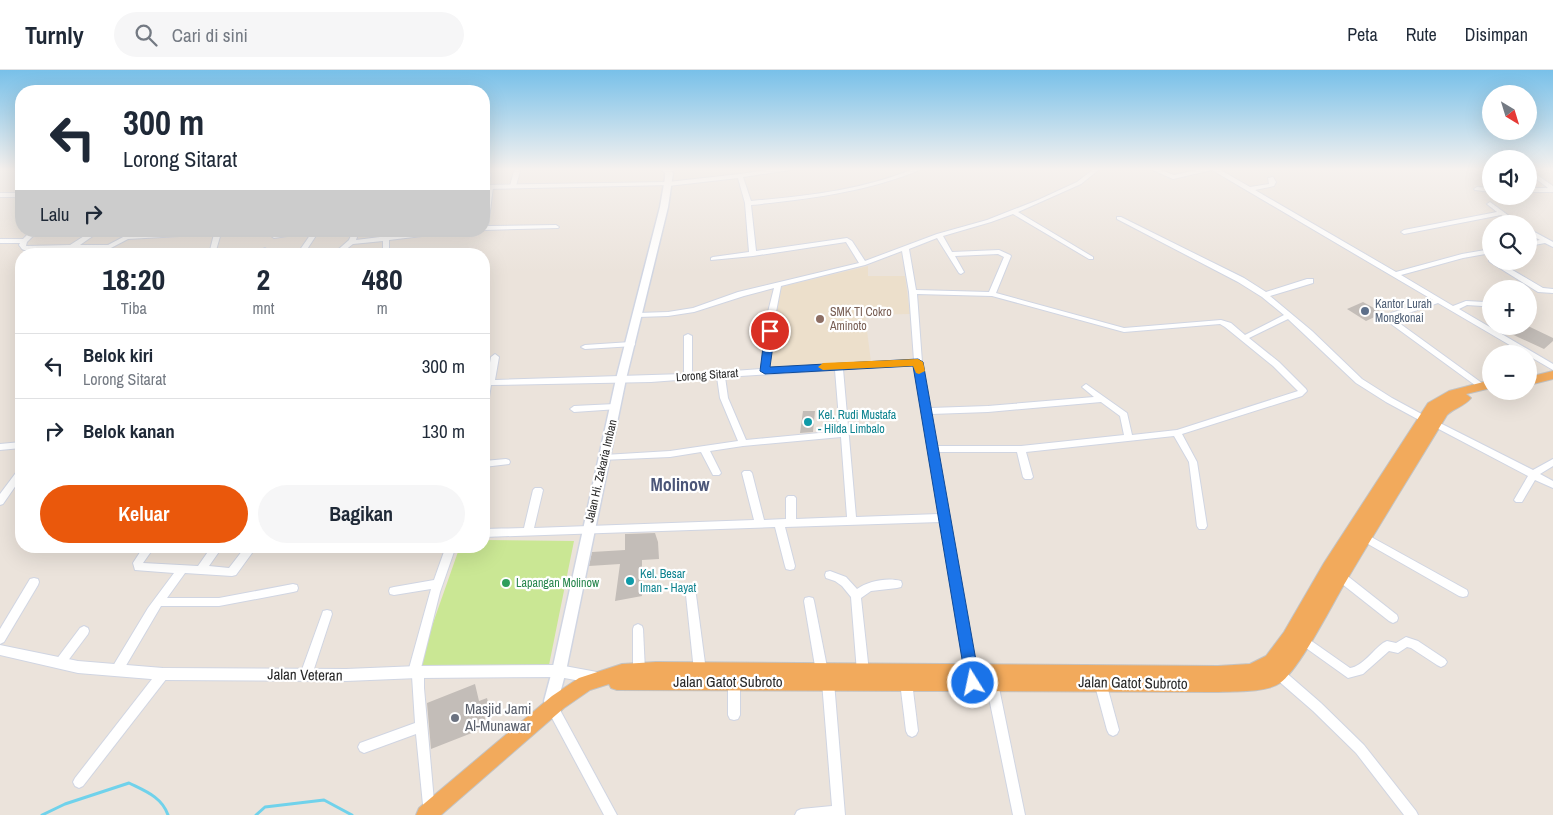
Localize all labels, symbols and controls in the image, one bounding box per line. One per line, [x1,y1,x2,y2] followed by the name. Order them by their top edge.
[114,12,464,57] search box
[25,19,84,51] text: Turnly
[132,21,160,49] icon: search
[172,22,248,48] text: Cari di sini
[1347,22,1378,47] text: Peta
[1406,22,1437,47] text: Rute
[1465,22,1528,47] text: Disimpan
[1482,85,1538,140] north arrow
[1482,85,1537,400] map controls
[123,99,204,146] text: 300 m
[40,105,105,170] icon: left
[123,144,237,174] text: Lorong Sitarat
[1482,150,1537,205] button: sound
[79,200,107,228] icon: right
[40,201,69,227] text: Lalu
[1482,215,1537,270] button: search
[102,259,165,299] text: 18:20
[257,259,270,299] text: 2
[362,259,403,299] text: 480
[1482,280,1537,335] button: +
[1375,296,1432,326] place label: Kantor Lurah Mongkonai
[121,297,147,319] text: Tiba
[252,297,274,319] text: mnt
[377,297,388,319] text: m
[829,304,892,334] place label: SMK TI Cokro Aminoto
[1359,305,1371,317] marker: Kantor Lurah Mongkonai
[749,310,791,352] pin
[814,313,826,325] marker: SMK TI Cokro Aminoto
[756,317,784,345] icon: arrive
[83,342,153,368] text: Belok kiri
[1482,345,1537,400] button: −
[40,352,68,380] icon: left
[422,353,465,379] text: 300 m
[675,365,739,385] street label: Lorong Sitarat
[83,368,166,390] text: Lorong Sitarat
[818,407,897,437] place label: Kel. Rudi Mustafa - Hilda Limbalo
[802,416,814,428] marker: Kel. Rudi Mustafa - Hilda Limbalo
[40,417,68,445] icon: right
[83,418,175,444] text: Belok kanan
[422,418,465,444] text: 130 m
[581,418,621,524] street label: Jalan Hi. Zakaria Imban
[650,472,710,497] district label: Molinow
[40,485,248,543] button: Keluar
[258,485,465,543] button: Bagikan
[640,566,697,596] place label: Kel. Besar Iman - Hayat
[516,575,600,591] place label: Lapangan Molinow
[624,575,636,587] marker: Kel. Besar Iman - Hayat
[500,577,512,589] marker: Lapangan Molinow
[946,656,998,708] position arrow
[267,663,343,686] street label: Jalan Veteran
[673,671,783,692] street label: Jalan Gatot Subroto
[1078,671,1188,694] street label: Jalan Gatot Subroto
[464,698,531,736] place label: Masjid Jami Al-Munawar
[449,712,461,724] marker: Masjid Jami Al-Munawar

